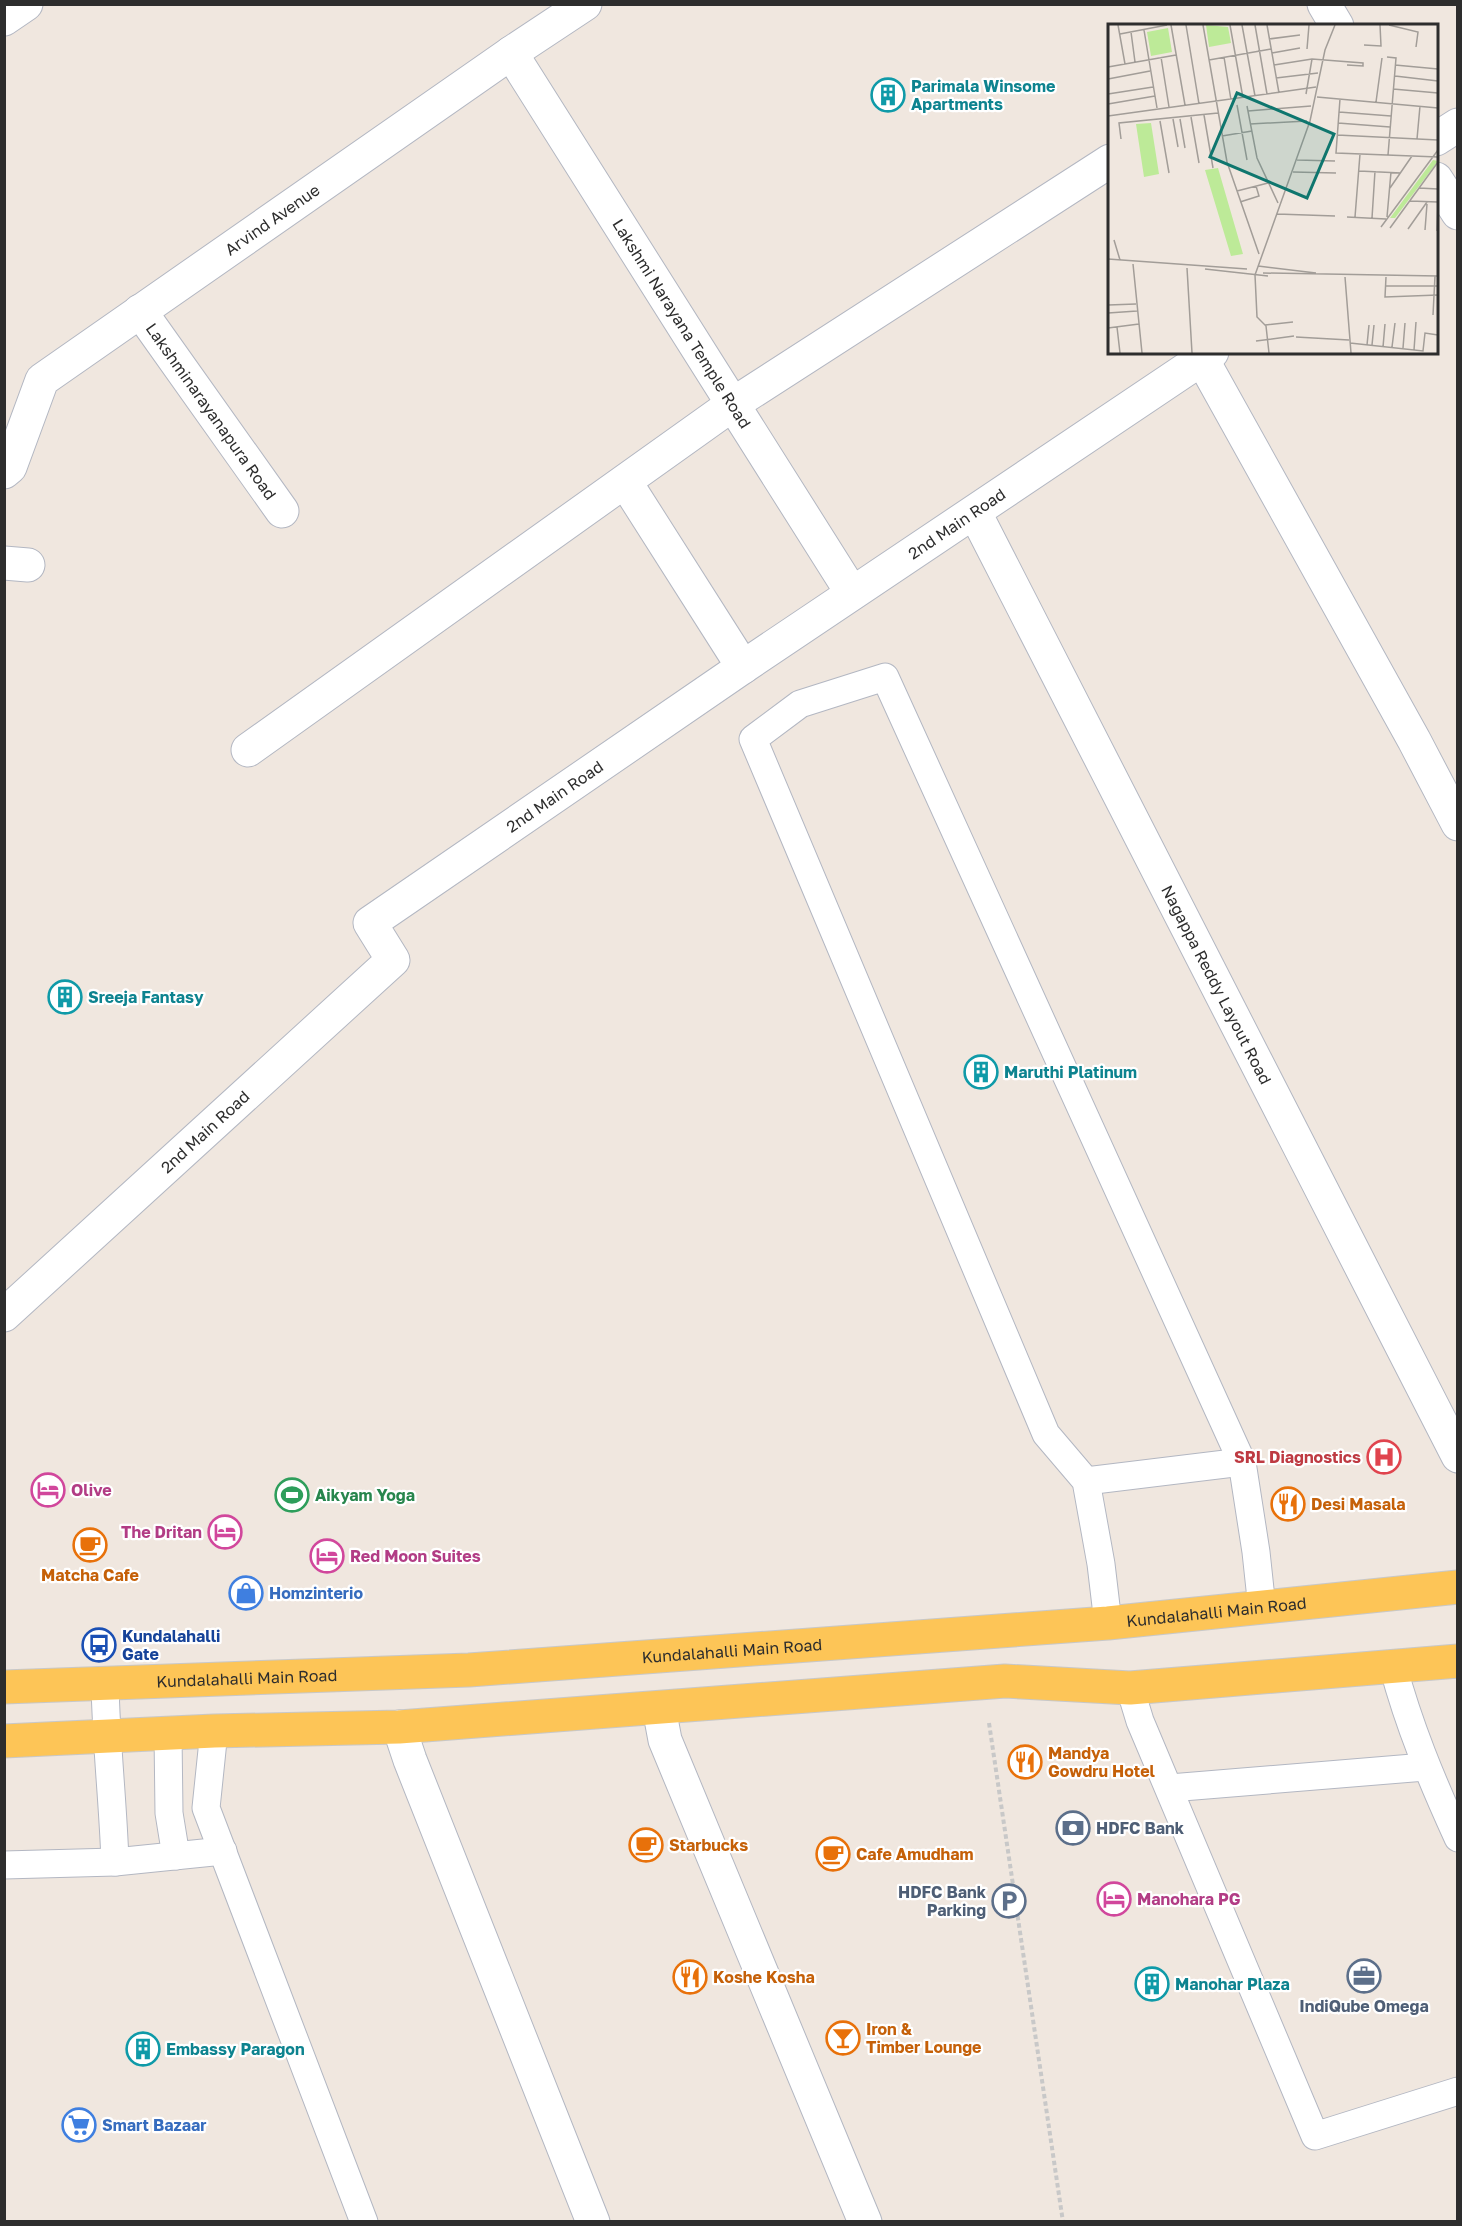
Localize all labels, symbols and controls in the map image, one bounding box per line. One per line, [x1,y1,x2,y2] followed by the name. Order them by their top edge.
[1108,24,1438,354] inset map
[911,76,1055,114] place label: Parimala Winsome Apartments
[870,77,906,113] building icon: Parimala Winsome Apartments
[221,180,323,260] street label: Arvind Avenue
[608,215,755,432] street label: Lakshmi Narayana Temple Road
[142,319,281,504] street label: Lakshminarayanapura Road
[904,484,1009,563] street label: 2nd Main Road
[502,756,607,837] street label: 2nd Main Road
[1157,882,1276,1088] street label: Nagappa Reddy Layout Road
[47,979,83,1015] building icon: Sreeja Fantasy
[88,987,204,1007] place label: Sreeja Fantasy
[963,1054,999,1090] building icon: Maruthi Platinum
[1004,1062,1137,1082] place label: Maruthi Platinum
[156,1086,253,1177] street label: 2nd Main Road
[1366,1439,1402,1475] hospital icon: SRL Diagnostics
[1234,1447,1361,1467] place label: SRL Diagnostics
[30,1472,66,1508] hotel icon: Olive
[274,1477,310,1513] sports icon: Aikyam Yoga
[71,1480,112,1500] place label: Olive
[315,1485,415,1505] place label: Aikyam Yoga
[1270,1486,1306,1522] restaurant icon: Desi Masala
[1311,1494,1406,1514] place label: Desi Masala
[207,1514,243,1550] hotel icon: The Dritan
[121,1522,202,1542] place label: The Dritan
[72,1527,108,1563] cafe icon: Matcha Cafe
[309,1538,345,1574] hotel icon: Red Moon Suites
[350,1546,481,1566] place label: Red Moon Suites
[41,1565,139,1585] place label: Matcha Cafe
[228,1575,264,1611] shop icon: Homzinterio
[269,1583,363,1603] place label: Homzinterio
[1125,1593,1307,1631] street label: Kundalahalli Main Road
[122,1626,220,1664] place label: Kundalahalli Gate
[81,1627,117,1663] bus stop icon: Kundalahalli Gate
[641,1634,823,1667] street label: Kundalahalli Main Road
[156,1665,338,1691] street label: Kundalahalli Main Road
[1048,1743,1156,1781] place label: Mandya Gowdru Hotel
[1007,1744,1043,1780] restaurant icon: Mandya Gowdru Hotel
[1055,1810,1091,1846] bank icon: HDFC Bank
[1096,1818,1185,1838] place label: HDFC Bank
[628,1827,664,1863] cafe icon: Starbucks
[669,1835,748,1855] place label: Starbucks
[815,1836,851,1872] cafe icon: Cafe Amudham
[856,1844,974,1864] place label: Cafe Amudham
[1096,1881,1132,1917] hotel icon: Manohara PG
[898,1882,987,1920] place label: HDFC Bank Parking
[991,1883,1027,1919] parking icon: HDFC Bank Parking
[1137,1889,1241,1909] place label: Manohara PG
[1346,1958,1382,1994] office icon: IndiQube Omega
[672,1959,708,1995] restaurant icon: Koshe Kosha
[1134,1966,1170,2002] building icon: Manohar Plaza
[713,1967,815,1987] place label: Koshe Kosha
[1175,1974,1290,1994] place label: Manohar Plaza
[1299,1996,1429,2016] place label: IndiQube Omega
[866,2019,982,2057] place label: Iron & Timber Lounge
[825,2020,861,2056] bar icon: Iron & Timber Lounge
[125,2031,161,2067] building icon: Embassy Paragon
[166,2039,305,2059] place label: Embassy Paragon
[61,2107,97,2143] supermarket icon: Smart Bazaar
[102,2115,206,2135] place label: Smart Bazaar

